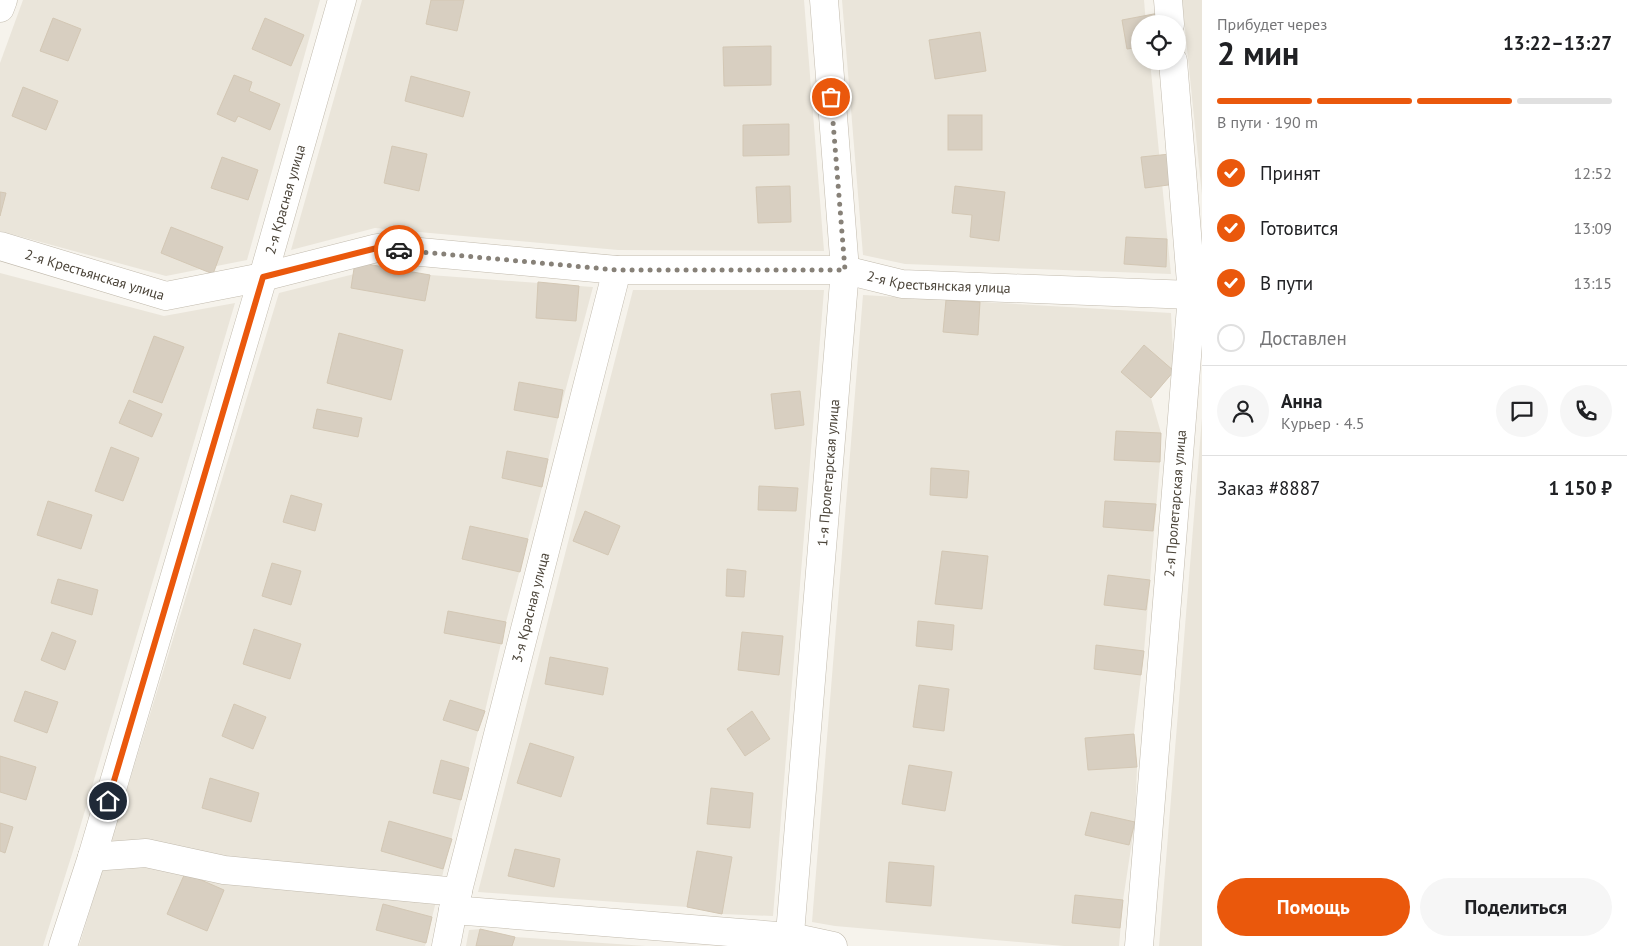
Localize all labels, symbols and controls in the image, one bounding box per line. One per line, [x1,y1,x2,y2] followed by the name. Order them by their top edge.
[1217,14,1327,34] text: Прибудет через
[1131,15,1186,70] map controls
[1131,15,1186,70] button: locate
[1503,31,1612,55] text: 13:22–13:27
[1217,32,1299,74] text: 2 мин
[810,76,852,118] pin
[817,83,845,111] icon: bag
[1217,112,1318,132] text: В пути · 190 m
[261,142,309,256] street label: 2-я Красная улица
[1217,159,1245,187] icon: check
[1260,161,1320,185] text: Принят
[1574,163,1612,183] text: 12:52
[1217,214,1245,242] icon: check
[1260,216,1338,240] text: Готовится
[1574,218,1612,238] text: 13:09
[374,225,424,275] courier
[385,236,413,264] icon: car
[23,245,167,304] street label: 2-я Крестьянская улица
[865,267,1011,297] street label: 2-я Крестьянская улица
[1217,269,1245,297] icon: check
[1260,271,1313,295] text: В пути
[1574,273,1612,293] text: 13:15
[1260,326,1347,350] text: Доставлен
[1217,385,1269,437] button: person
[1496,385,1548,437] button: chat
[1560,385,1612,437] button: phone
[1281,389,1322,413] text: Анна
[813,398,843,547] street label: 1-я Пролетарская улица
[1281,413,1365,433] text: Курьер · 4.5
[1160,429,1190,578] street label: 2-я Пролетарская улица
[1217,476,1320,500] text: Заказ #8887
[1549,476,1612,500] text: 1 150 ₽
[508,550,553,664] street label: 3-я Красная улица
[87,780,129,822] pin
[94,787,122,815] icon: home
[1217,878,1410,936] button: Помощь
[1420,878,1612,936] button: Поделиться

